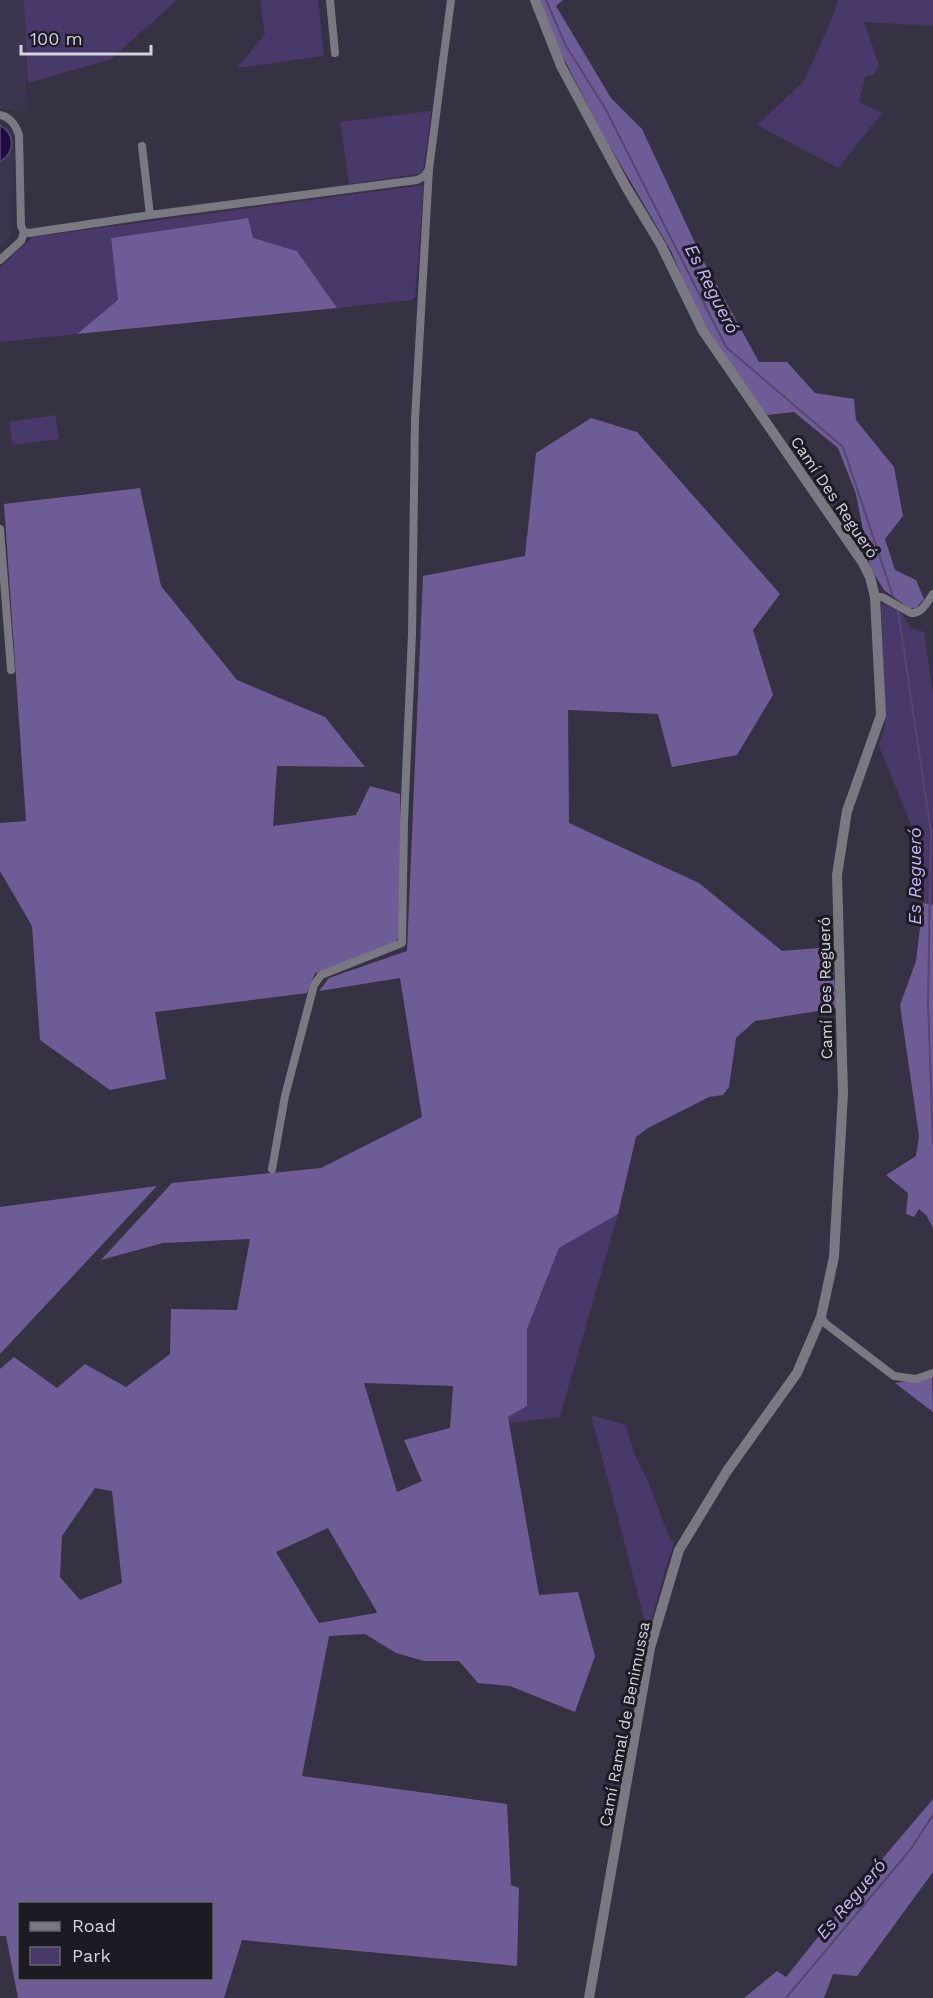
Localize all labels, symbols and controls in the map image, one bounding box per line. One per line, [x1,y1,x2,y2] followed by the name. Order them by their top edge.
[21,18,152,56] scale bar
[30,28,83,49] text: 100 m
[681,241,744,337] water label: Es Regueró
[787,433,882,562] street label: Camí Des Regueró
[904,827,925,925] water label: Es Regueró
[815,916,836,1060] street label: Camí Des Regueró
[595,1620,654,1828] street label: Camí Ramal de Benimussa
[811,1855,890,1943] water label: Es Regueró
[18,1902,213,1980] legend
[72,1915,116,1936] text: Road
[72,1945,111,1966] text: Park

